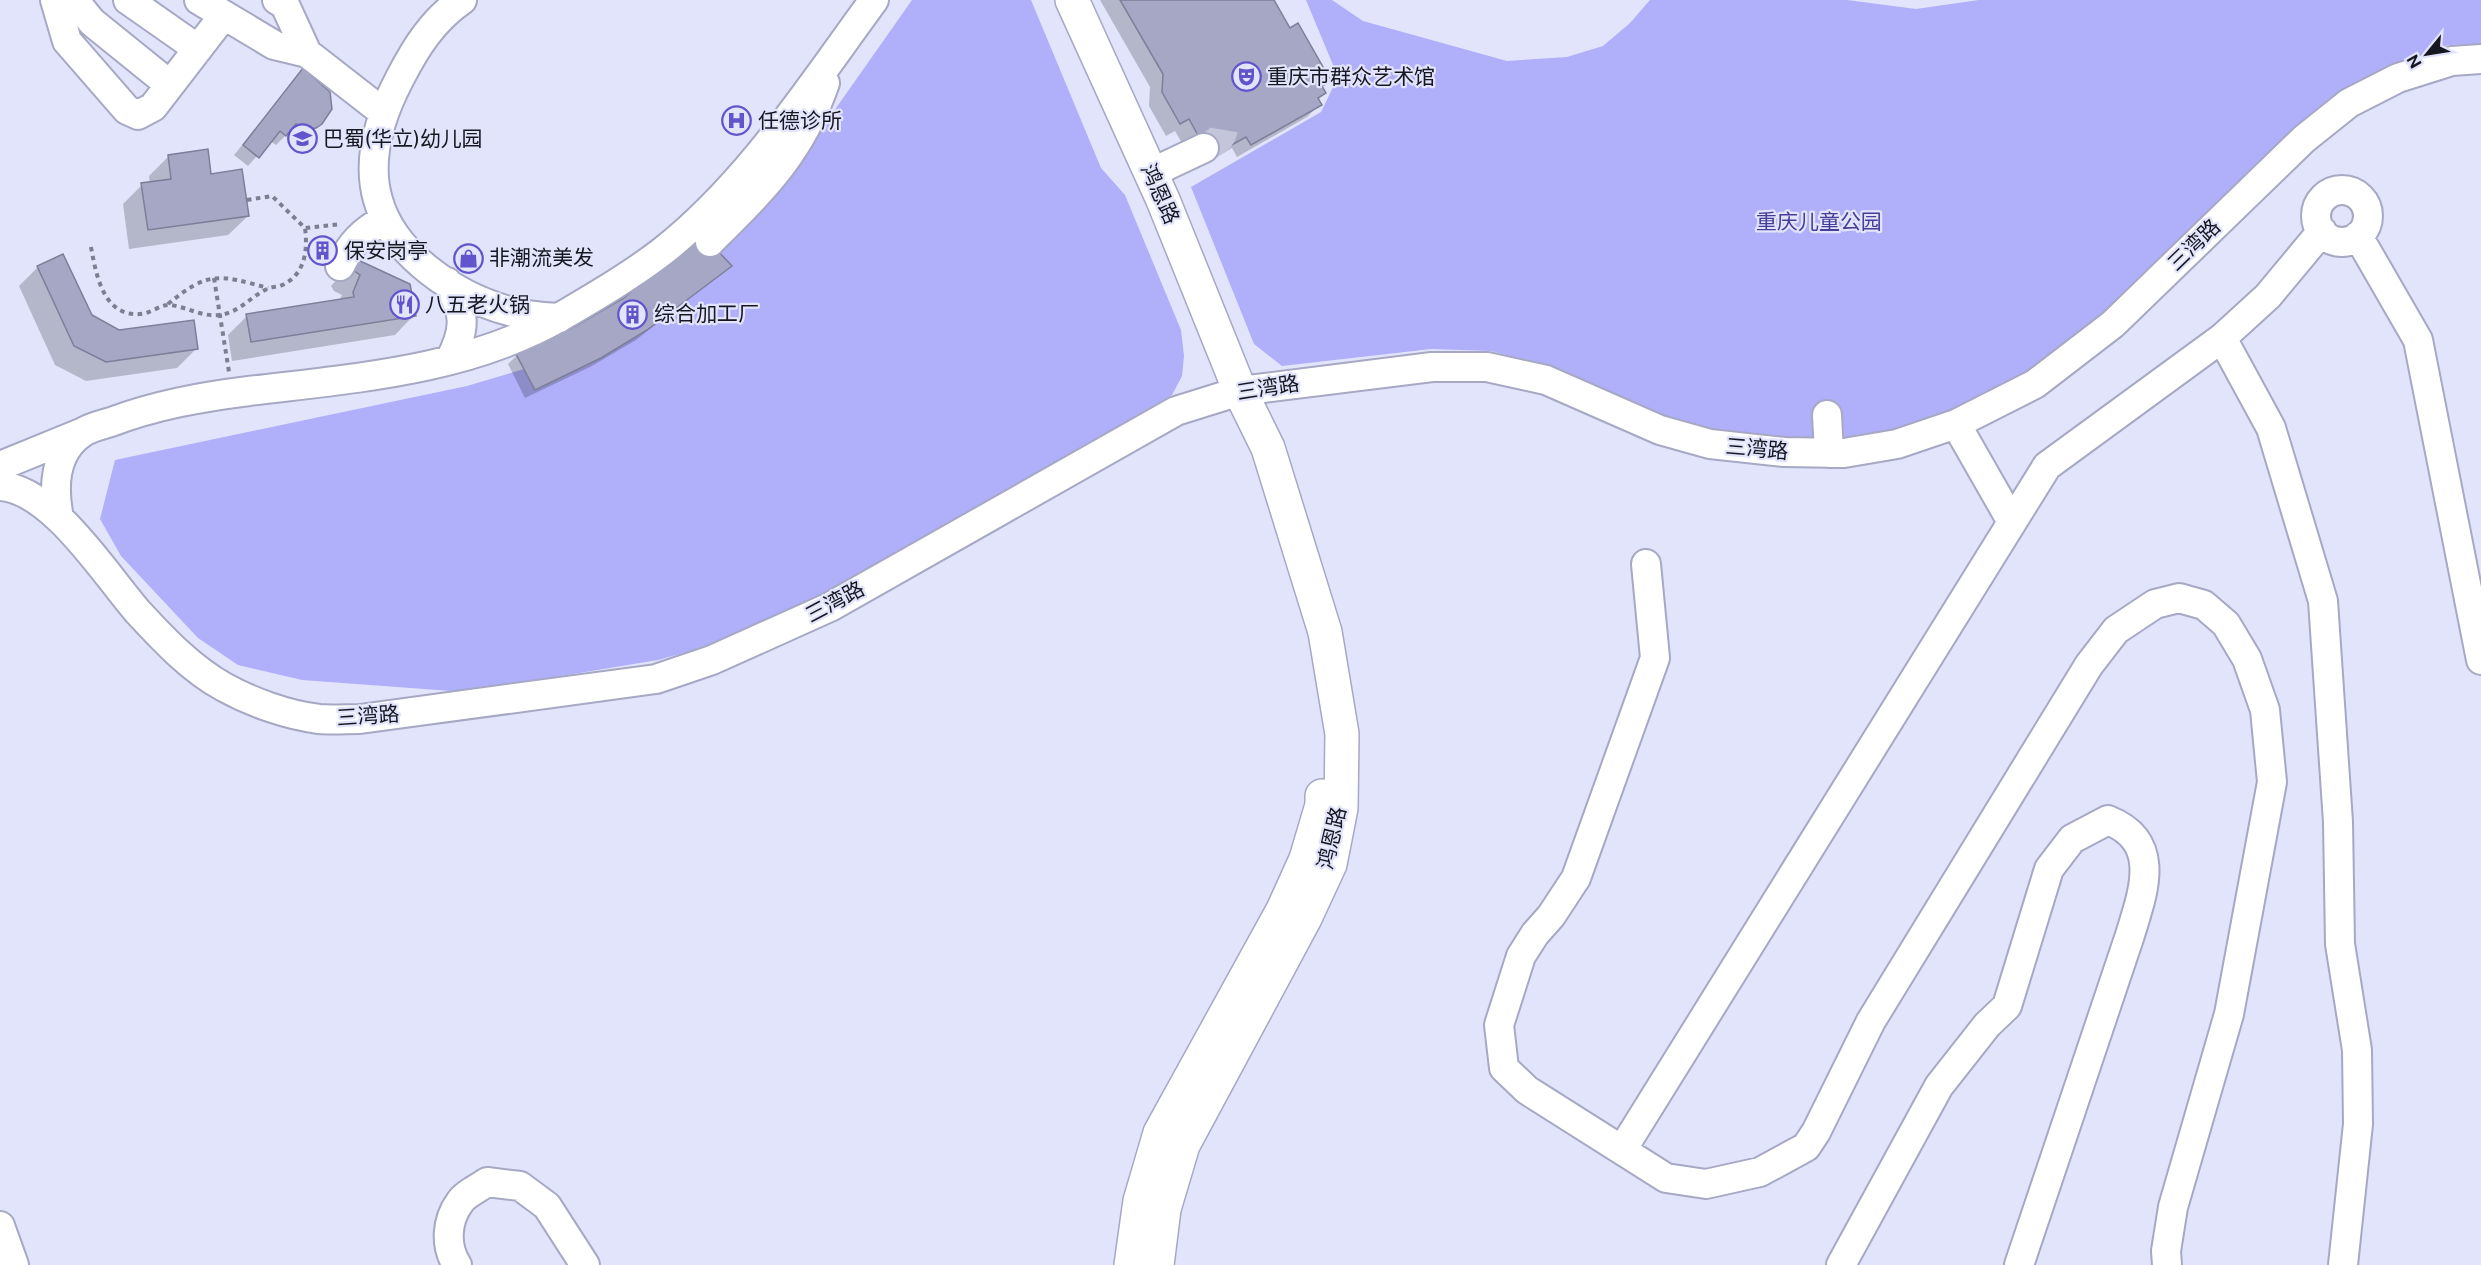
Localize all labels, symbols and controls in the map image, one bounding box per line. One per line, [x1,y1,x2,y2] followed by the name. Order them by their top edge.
[2397,24,2457,84] north arrow
[2403,51,2426,71] text: N
[1230,61,1262,93] theatre icon: 重庆市群众艺术馆
[1267,64,1435,89] place label: 重庆市群众艺术馆
[721,105,753,137] hospital icon: 任德诊所
[758,108,842,133] place label: 任德诊所
[286,123,318,155] school or university icon: 巴蜀(华立)幼儿园
[323,126,483,151] place label: 巴蜀(华立)幼儿园
[1136,160,1185,228] street label: 鸿恩路
[1756,209,1882,234] park label: 重庆儿童公园
[2162,214,2225,276] street label: 三湾路
[307,235,339,267] building icon: 保安岗亭
[344,238,428,263] place label: 保安岗亭
[452,242,484,274] shop icon: 非潮流美发
[489,245,594,270] place label: 非潮流美发
[388,289,420,321] restaurant icon: 八五老火锅
[425,292,530,317] place label: 八五老火锅
[617,298,649,330] building icon: 综合加工厂
[654,301,759,326] place label: 综合加工厂
[1235,370,1301,405] street label: 三湾路
[1725,433,1790,464] street label: 三湾路
[801,576,868,627] street label: 三湾路
[336,701,400,730] street label: 三湾路
[1312,804,1351,871] street label: 鸿恩路

